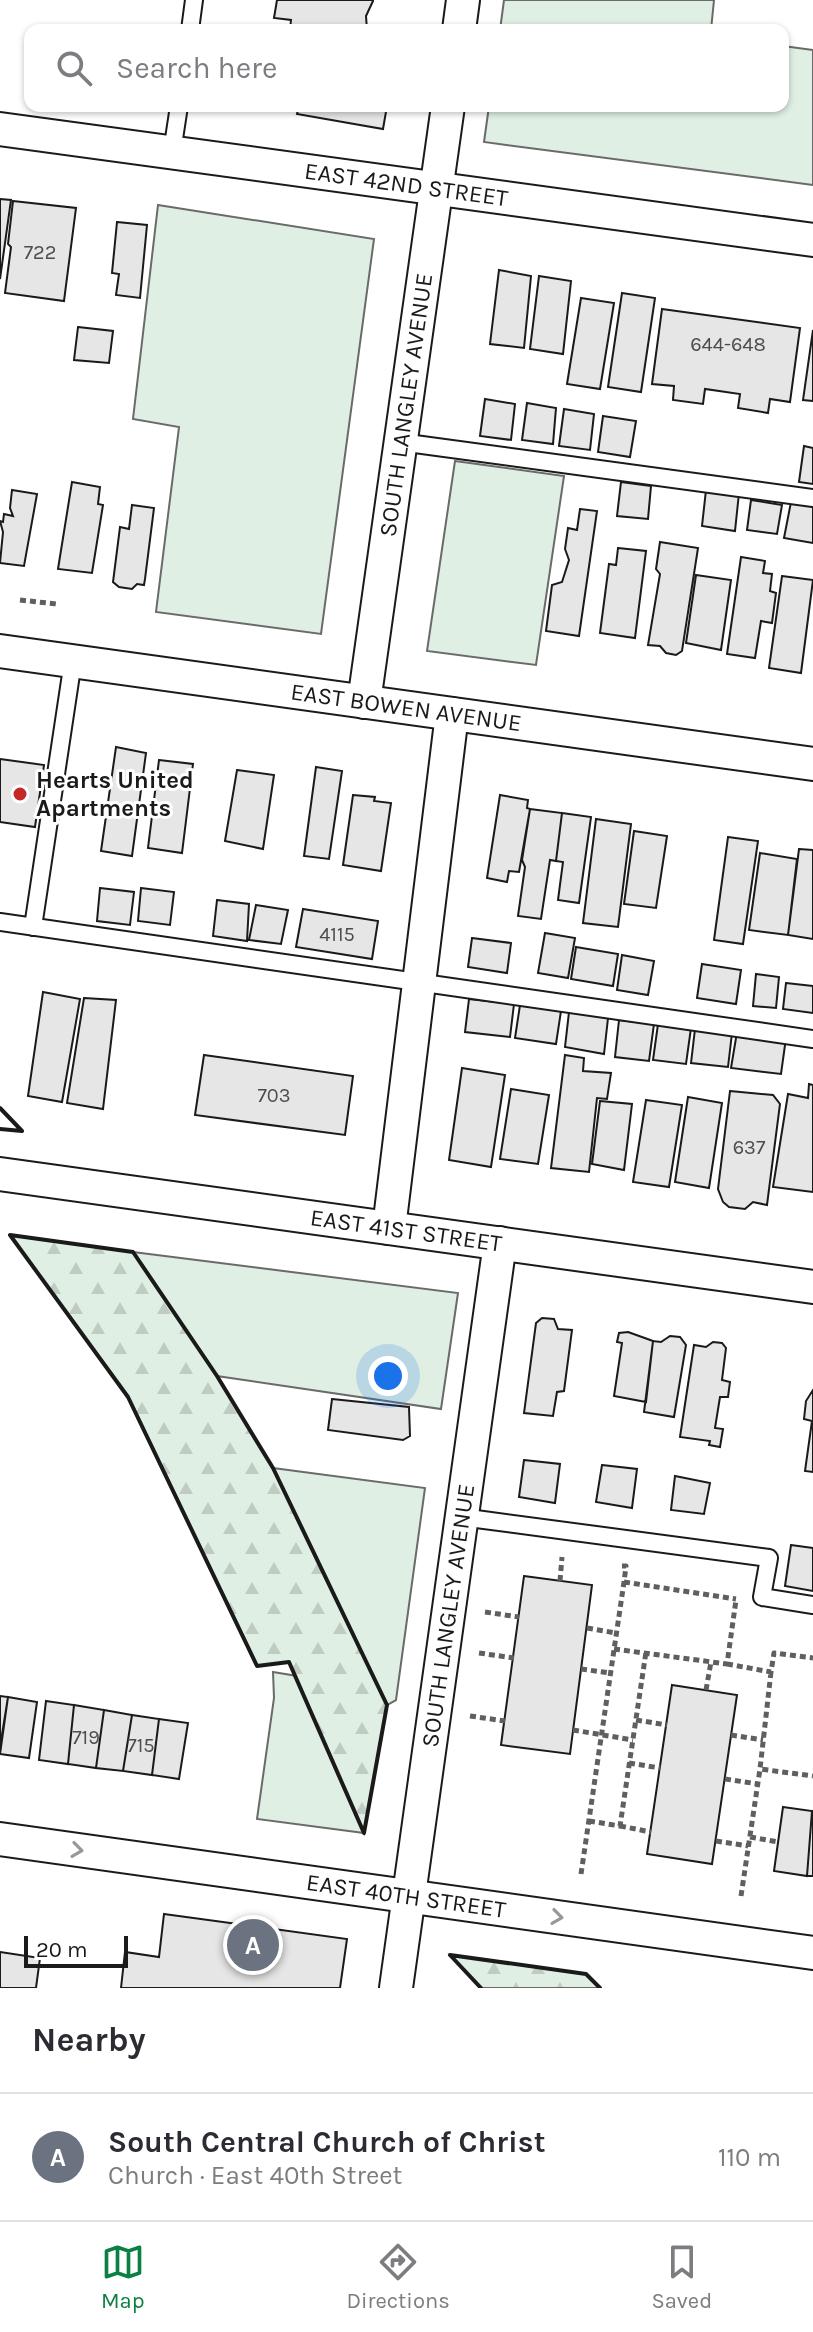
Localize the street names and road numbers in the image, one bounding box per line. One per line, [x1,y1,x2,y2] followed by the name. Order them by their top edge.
[303,157,510,212] street label: EAST 42ND STREET
[373,271,438,538] street label: SOUTH LANGLEY AVENUE
[289,678,523,737] street label: EAST BOWEN AVENUE
[308,1203,504,1258] street label: EAST 41ST STREET
[416,1482,480,1749] street label: SOUTH LANGLEY AVENUE
[304,1868,508,1924] street label: EAST 40TH STREET

